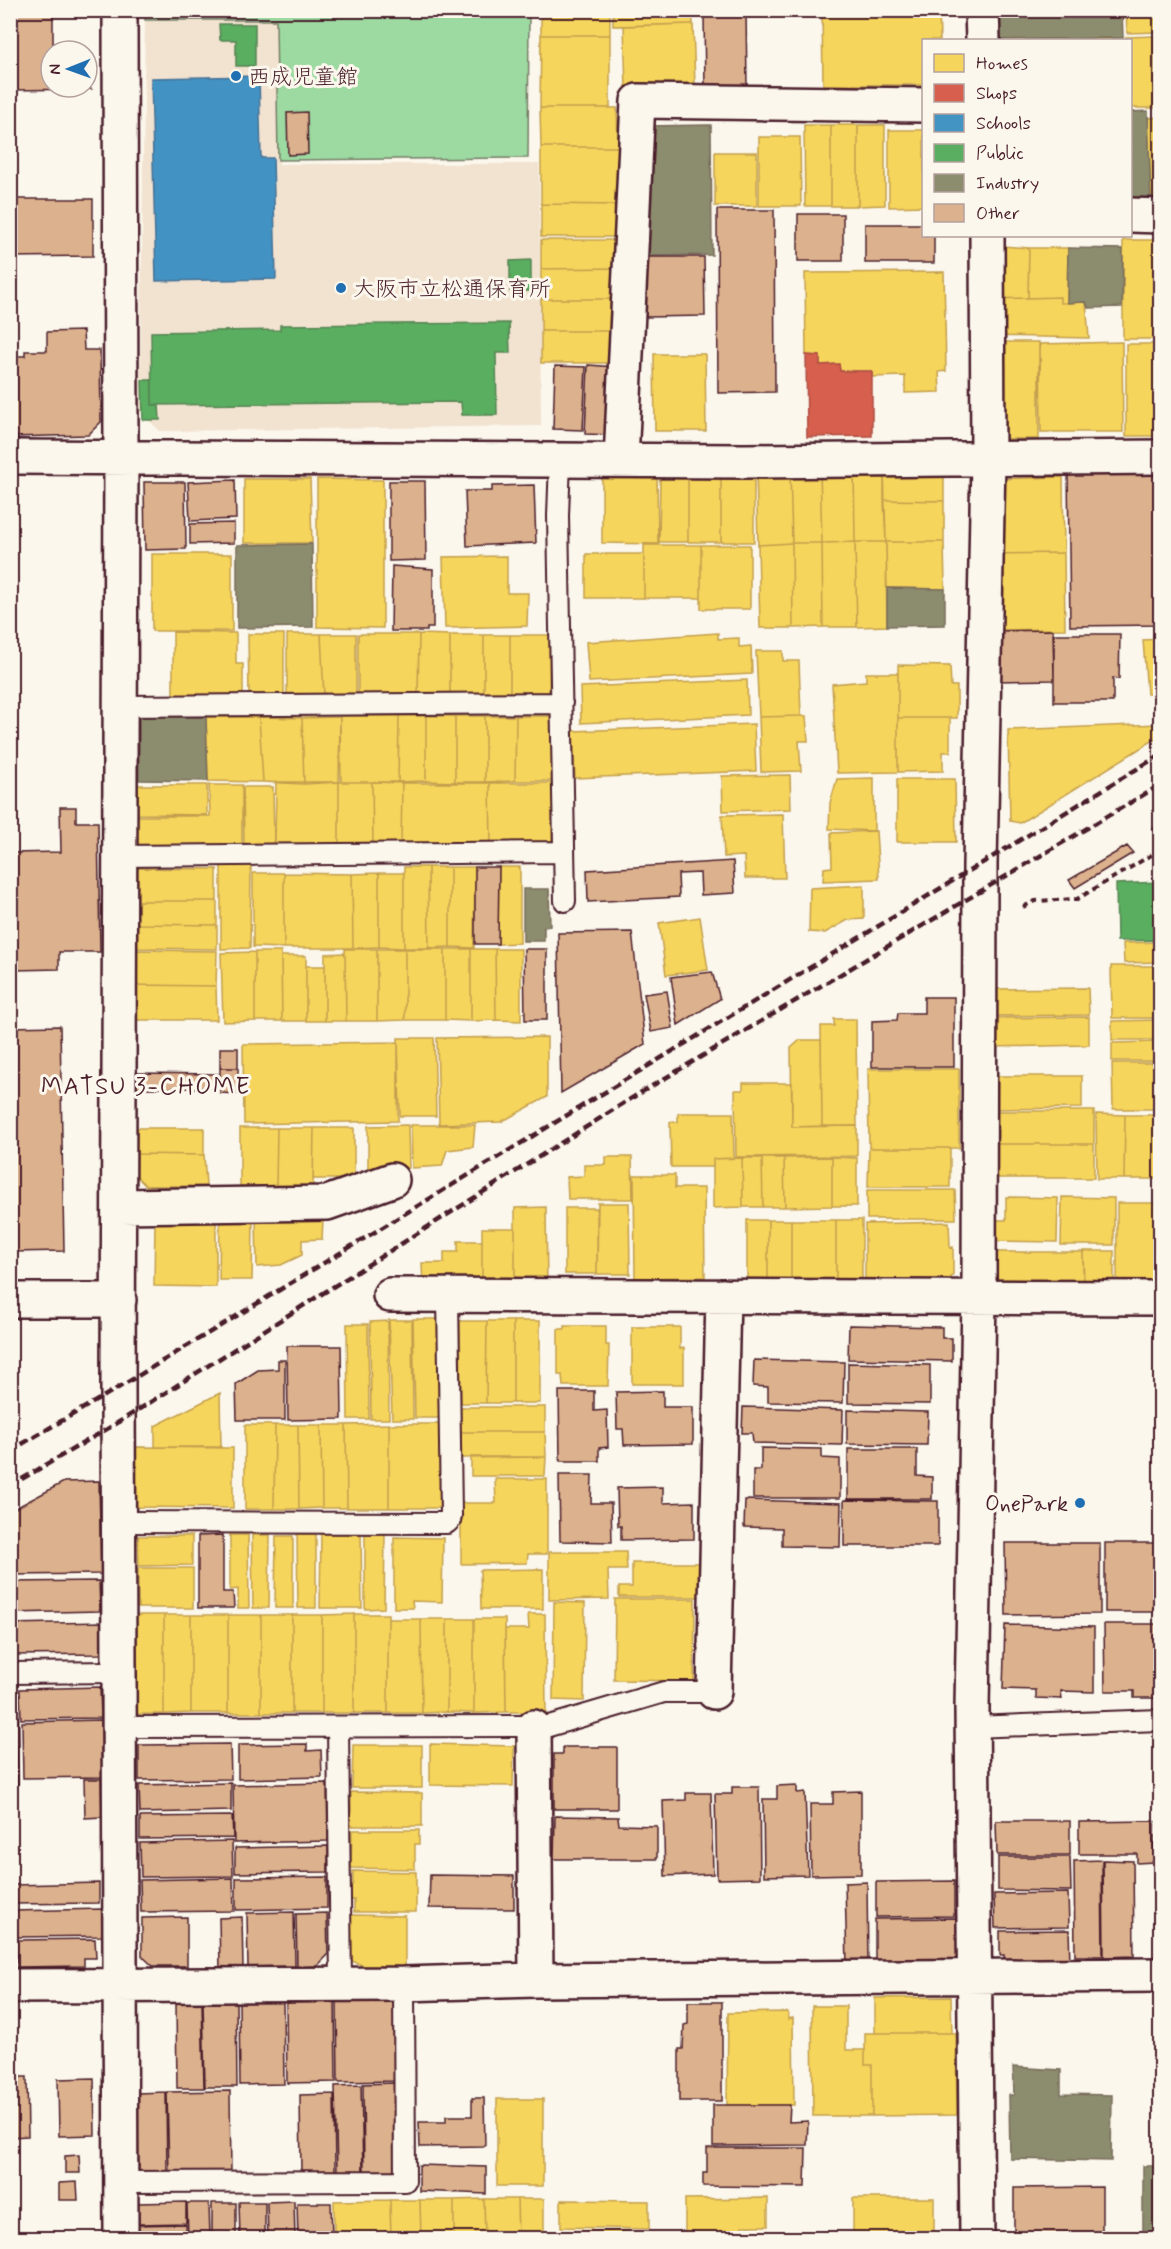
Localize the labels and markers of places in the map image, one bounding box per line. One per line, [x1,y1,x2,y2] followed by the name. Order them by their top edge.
[248,64,358,92] place label: 西成児童館
[229,69,243,83] marker: 西成児童館
[353,276,551,304] place label: 大阪市立松通保育所
[334,281,348,295] marker: 大阪市立松通保育所
[985,1491,1068,1519] place label: OnePark
[1073,1496,1087,1510] marker: OnePark

